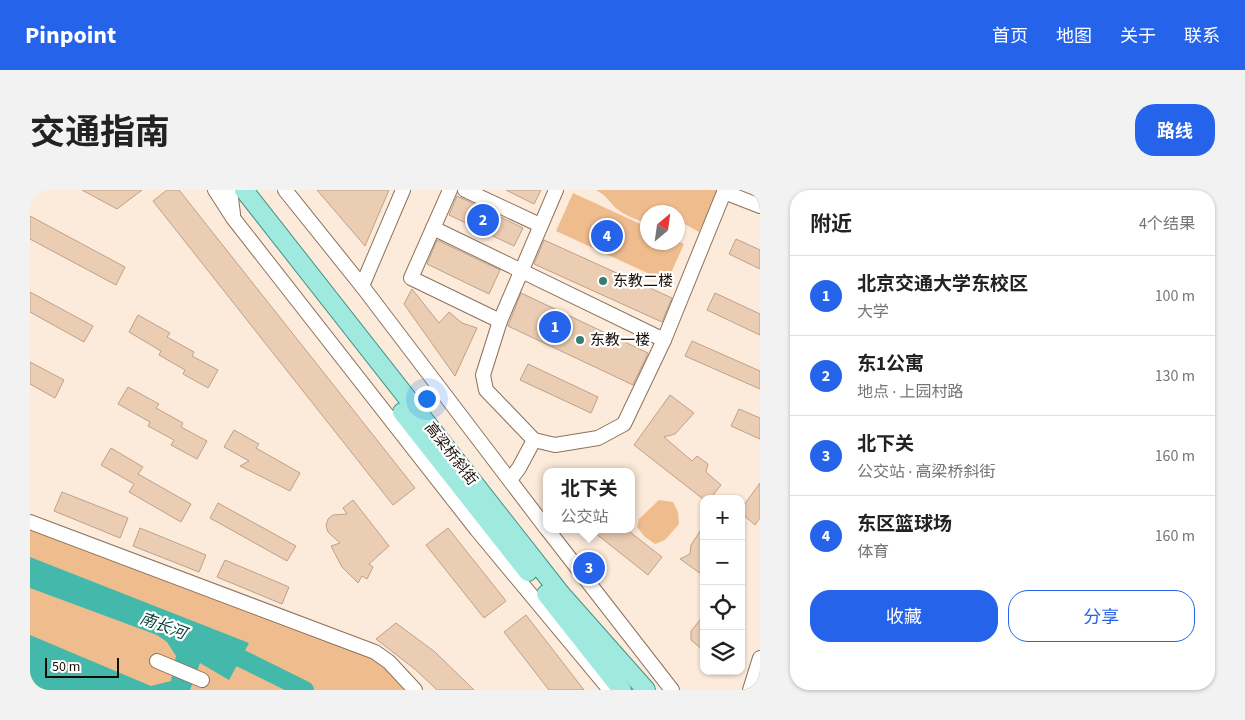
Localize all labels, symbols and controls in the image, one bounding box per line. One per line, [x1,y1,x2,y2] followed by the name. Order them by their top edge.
[25,18,116,53] text: Pinpoint
[992,24,1028,49] text: 首页
[1056,24,1092,49] text: 地图
[1120,24,1156,49] text: 关于
[1184,24,1220,49] text: 联系
[1135,104,1215,156] button: 路线
[30,108,170,158] text: 交通指南
[467,201,499,239] pin: 2
[640,205,685,250] north arrow
[810,209,852,239] text: 附近
[1139,213,1195,235] text: 4个结果
[591,217,623,255] pin: 4
[613,271,673,292] place label: 东教二楼
[857,271,1028,298] text: 北京交通大学东校区
[597,275,609,287] marker: 东教二楼
[822,285,830,307] text: 1
[1155,285,1195,307] text: 100 m
[857,301,889,323] text: 大学
[539,308,571,346] pin: 1
[590,330,650,351] place label: 东教一楼
[574,334,586,346] marker: 东教一楼
[857,351,924,378] text: 东1公寓
[822,365,830,387] text: 2
[1155,365,1195,387] text: 130 m
[857,381,963,403] text: 地点 · 上园村路
[414,386,440,412] your location
[420,418,482,490] street label: 高梁桥斜街
[857,431,914,458] text: 北下关
[822,445,830,467] text: 3
[1155,445,1195,467] text: 160 m
[857,461,995,483] text: 公交站 · 高梁桥斜街
[543,468,635,533] popup
[560,476,618,503] text: 北下关
[700,495,745,675] map controls
[700,495,745,540] button: +
[560,506,609,528] text: 公交站
[857,511,952,538] text: 东区篮球场
[822,525,830,547] text: 4
[1155,525,1195,547] text: 160 m
[700,540,745,585] button: −
[857,541,889,563] text: 体育
[573,549,605,587] pin: 3
[700,585,745,630] button: locate
[810,590,998,642] button: 收藏
[1008,590,1195,642] button: 分享
[137,607,192,646] water label: 南长河
[700,630,745,675] button: layers
[45,655,119,678] scale bar
[52,657,80,677] text: 50 m

